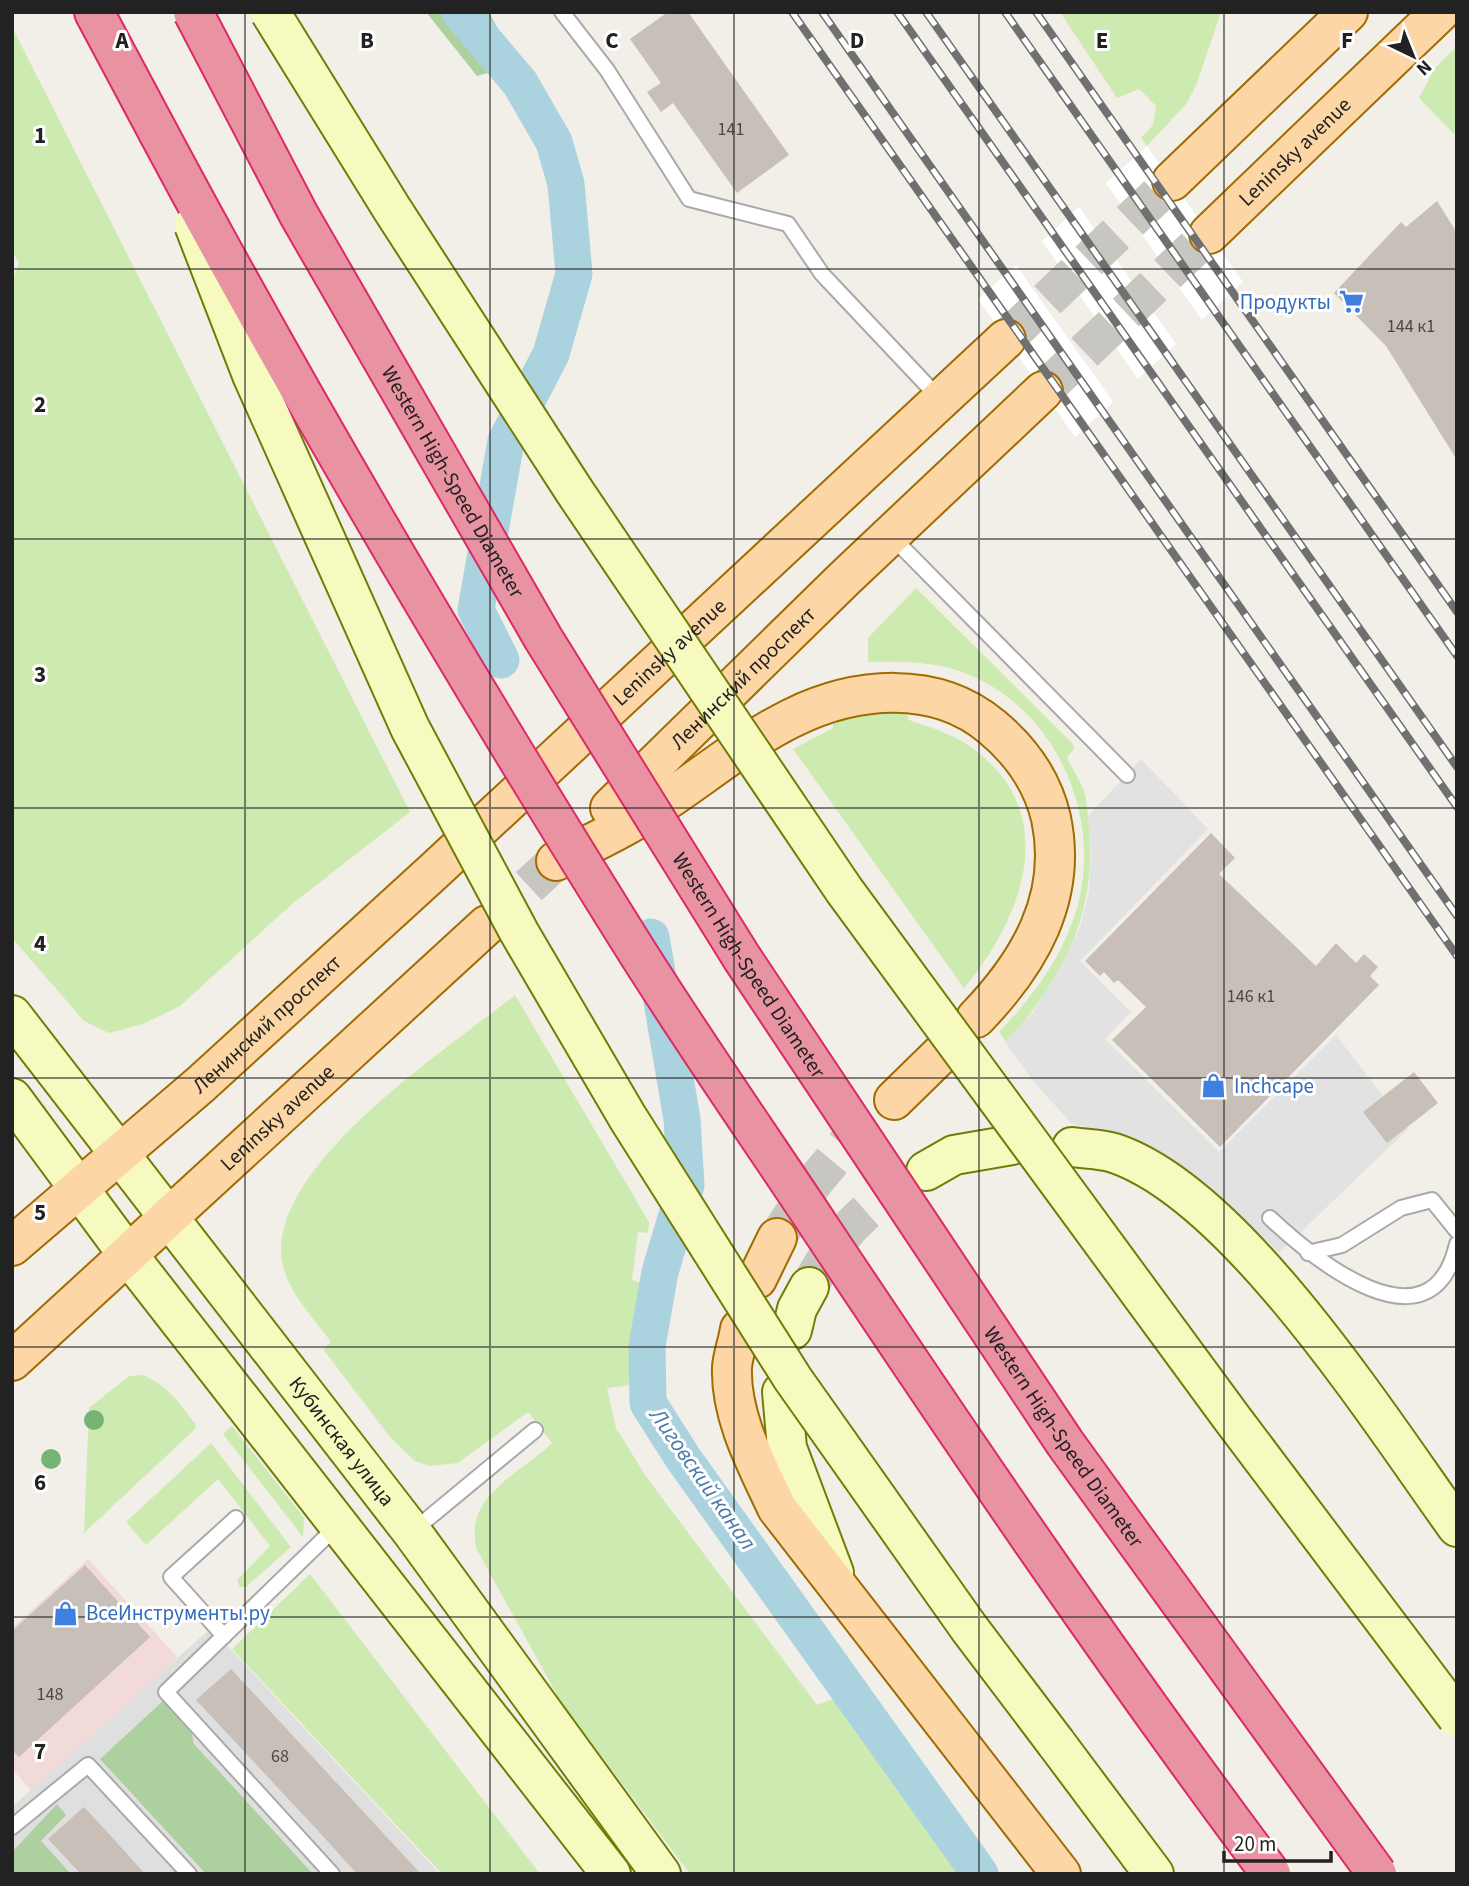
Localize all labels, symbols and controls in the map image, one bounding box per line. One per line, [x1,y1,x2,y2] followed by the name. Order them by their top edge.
[1378,21,1448,91] north arrow
[114,24,129,57] text: A
[360,24,374,57] text: B
[605,24,619,57] text: C
[850,24,864,57] text: D
[1096,24,1108,57] text: E
[1341,24,1353,57] text: F
[1410,53,1437,82] text: N
[1232,90,1358,213] street label: Leninsky avenue
[718,117,744,142] house number: 141
[34,119,46,152] text: 1
[1240,287,1331,317] place label: Продукты
[1337,288,1365,316] supermarket icon: Продукты
[1387,314,1435,339] house number: 144 к1
[374,360,532,604] street label: Western High-Speed Diameter
[34,388,46,421] text: 2
[606,591,733,713] street label: Leninsky avenue
[663,599,823,756] street label: Ленинский проспект
[34,658,46,691] text: 3
[665,847,833,1085] street label: Western High-Speed Diameter
[34,927,46,960] text: 4
[186,947,348,1100] street label: Ленинский проспект
[1227,984,1275,1009] house number: 146 к1
[213,1057,341,1178] street label: Leninsky avenue
[1234,1071,1314,1101] place label: Inchcape
[1200,1072,1228,1100] shop icon: Inchcape
[34,1196,46,1229] text: 5
[976,1320,1151,1554] street label: Western High-Speed Diameter
[282,1370,402,1513] street label: Кубинская улица
[640,1399,764,1557] water label: Лиговский канал
[34,1466,46,1499] text: 6
[86,1598,270,1628] place label: ВсеИнструменты.ру
[52,1599,80,1627] shop icon: ВсеИнструменты.ру
[37,1682,63,1707] house number: 148
[34,1735,46,1768] text: 7
[271,1744,289,1769] house number: 68
[1224,1820,1331,1864] scale bar
[1234,1829,1276,1859] text: 20 m

